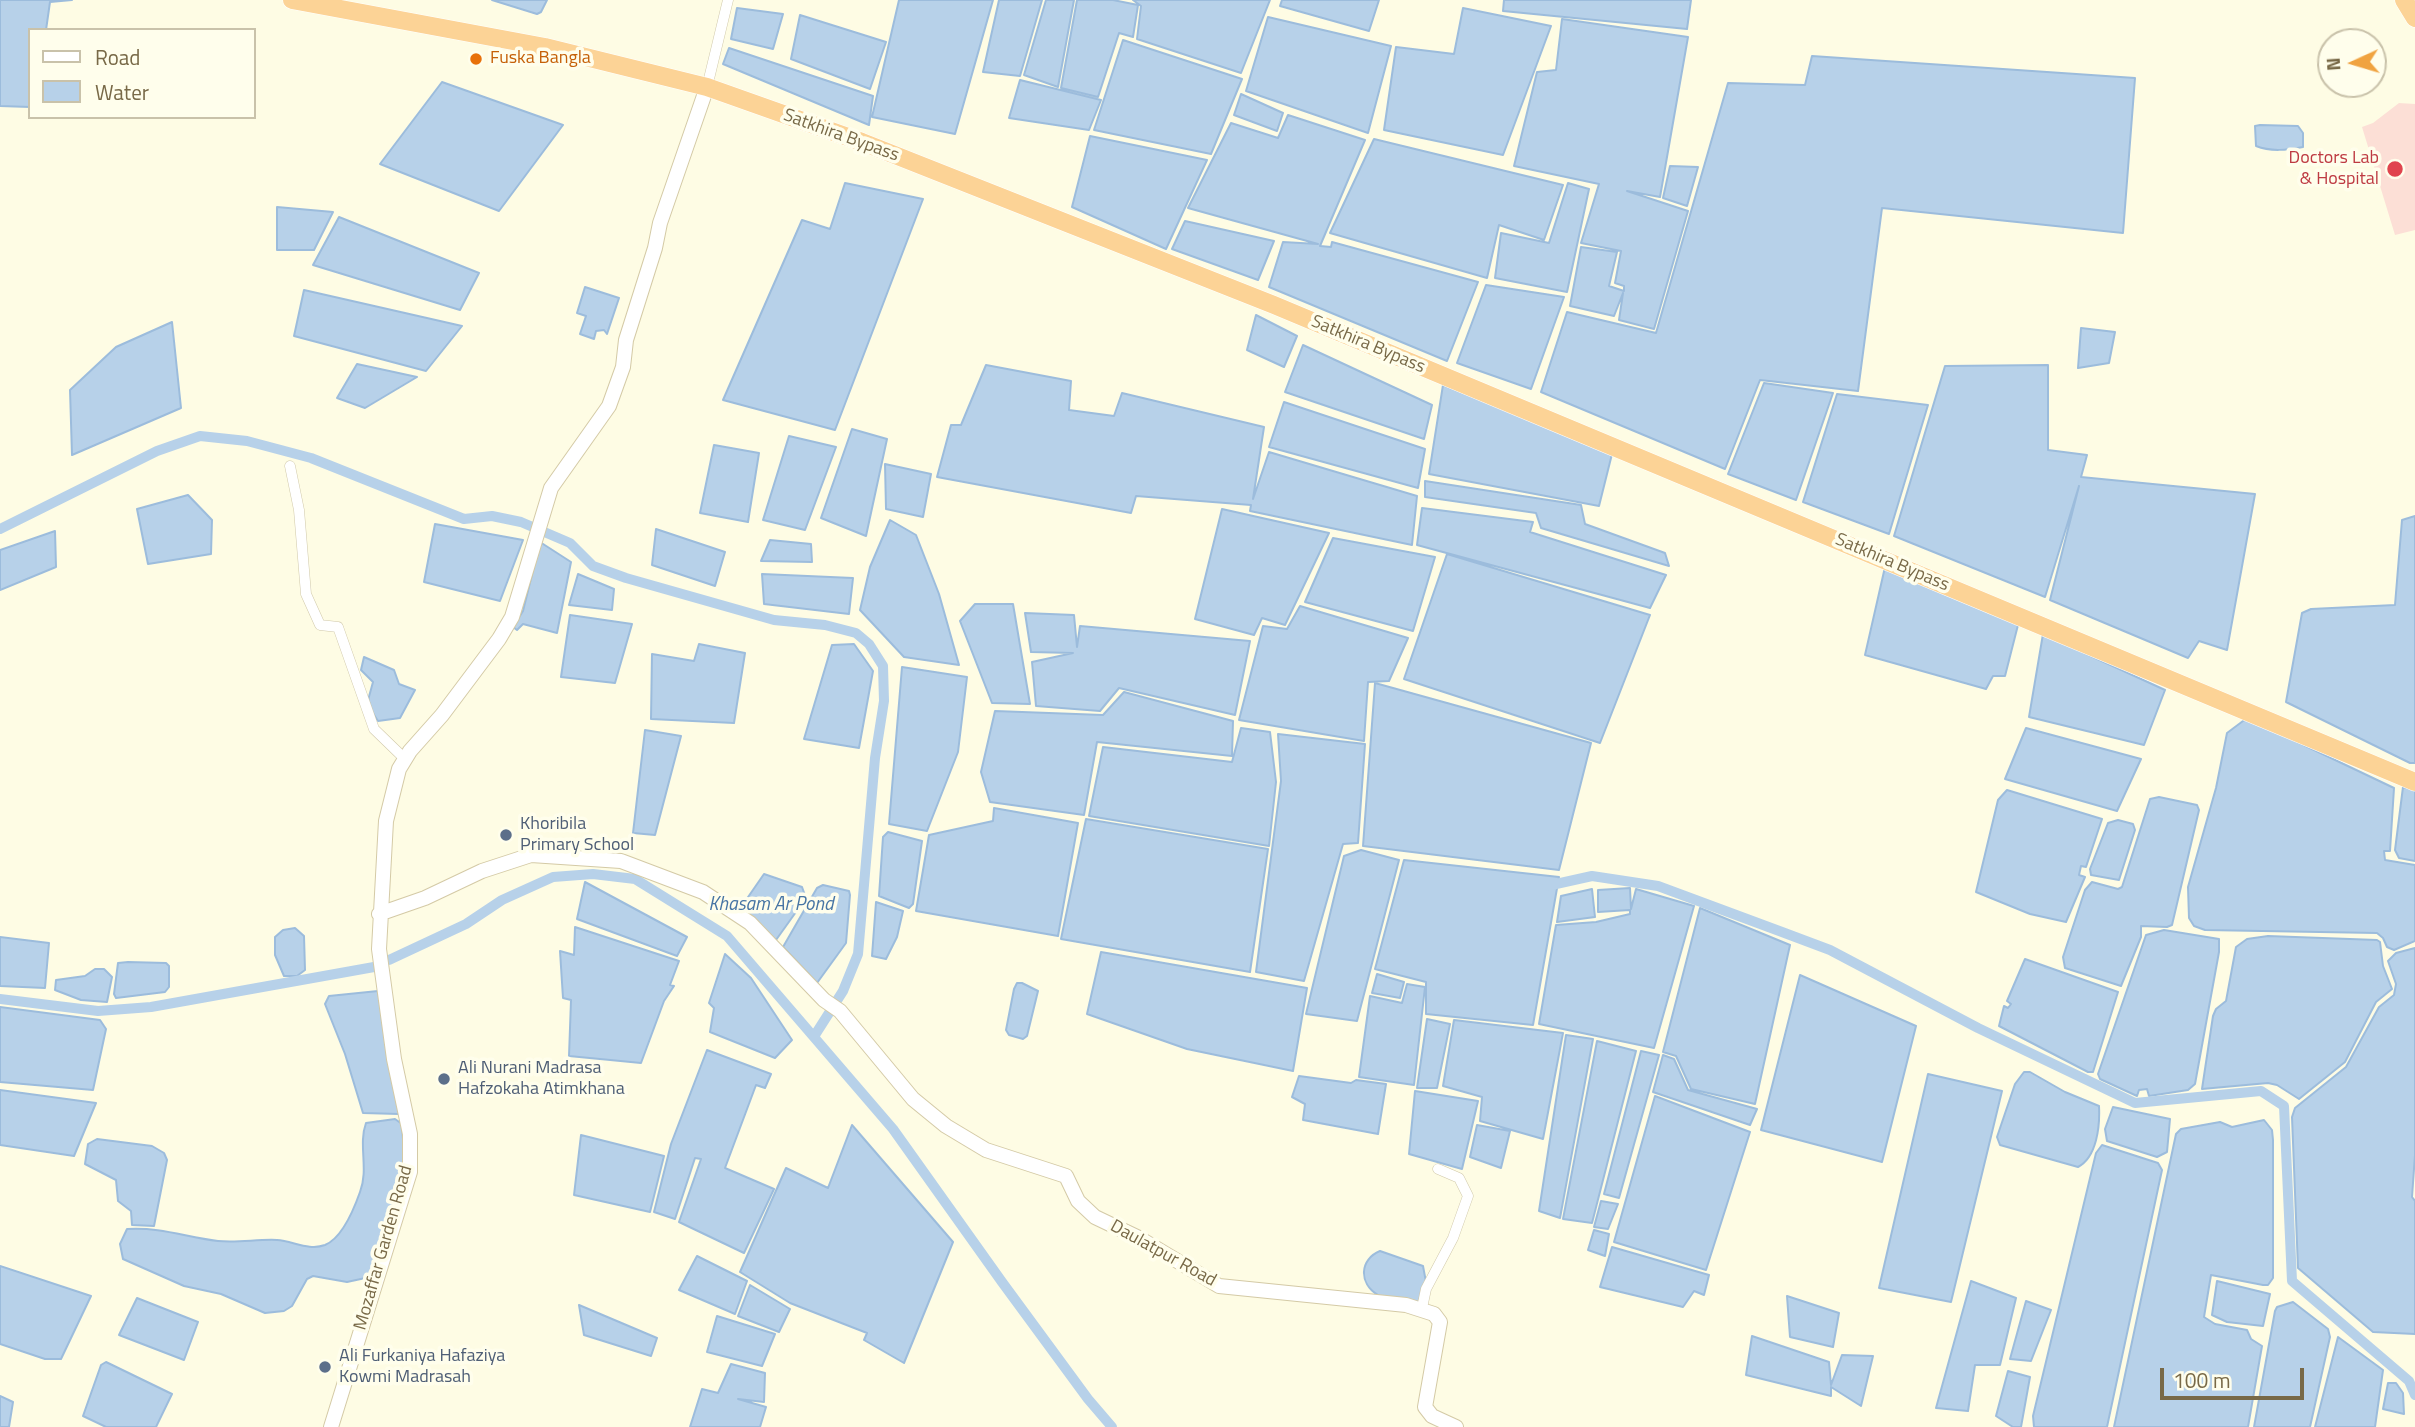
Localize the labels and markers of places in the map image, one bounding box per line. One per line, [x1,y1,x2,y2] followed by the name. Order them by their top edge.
[490,48,591,70] place label: Fuska Bangla
[468,51,484,67] marker: Fuska Bangla
[2289,148,2379,190] place label: Doctors Lab & Hospital
[2385,159,2405,179] marker: Doctors Lab & Hospital
[520,814,634,856] place label: Khoribila Primary School
[498,827,514,843] marker: Khoribila Primary School
[458,1058,625,1100] place label: Ali Nurani Madrasa Hafzokaha Atimkhana
[436,1071,452,1087] marker: Ali Nurani Madrasa Hafzokaha Atimkhana
[339,1346,505,1388] place label: Ali Furkaniya Hafaziya Kowmi Madrasah
[317,1359,333,1375] marker: Ali Furkaniya Hafaziya Kowmi Madrasah

